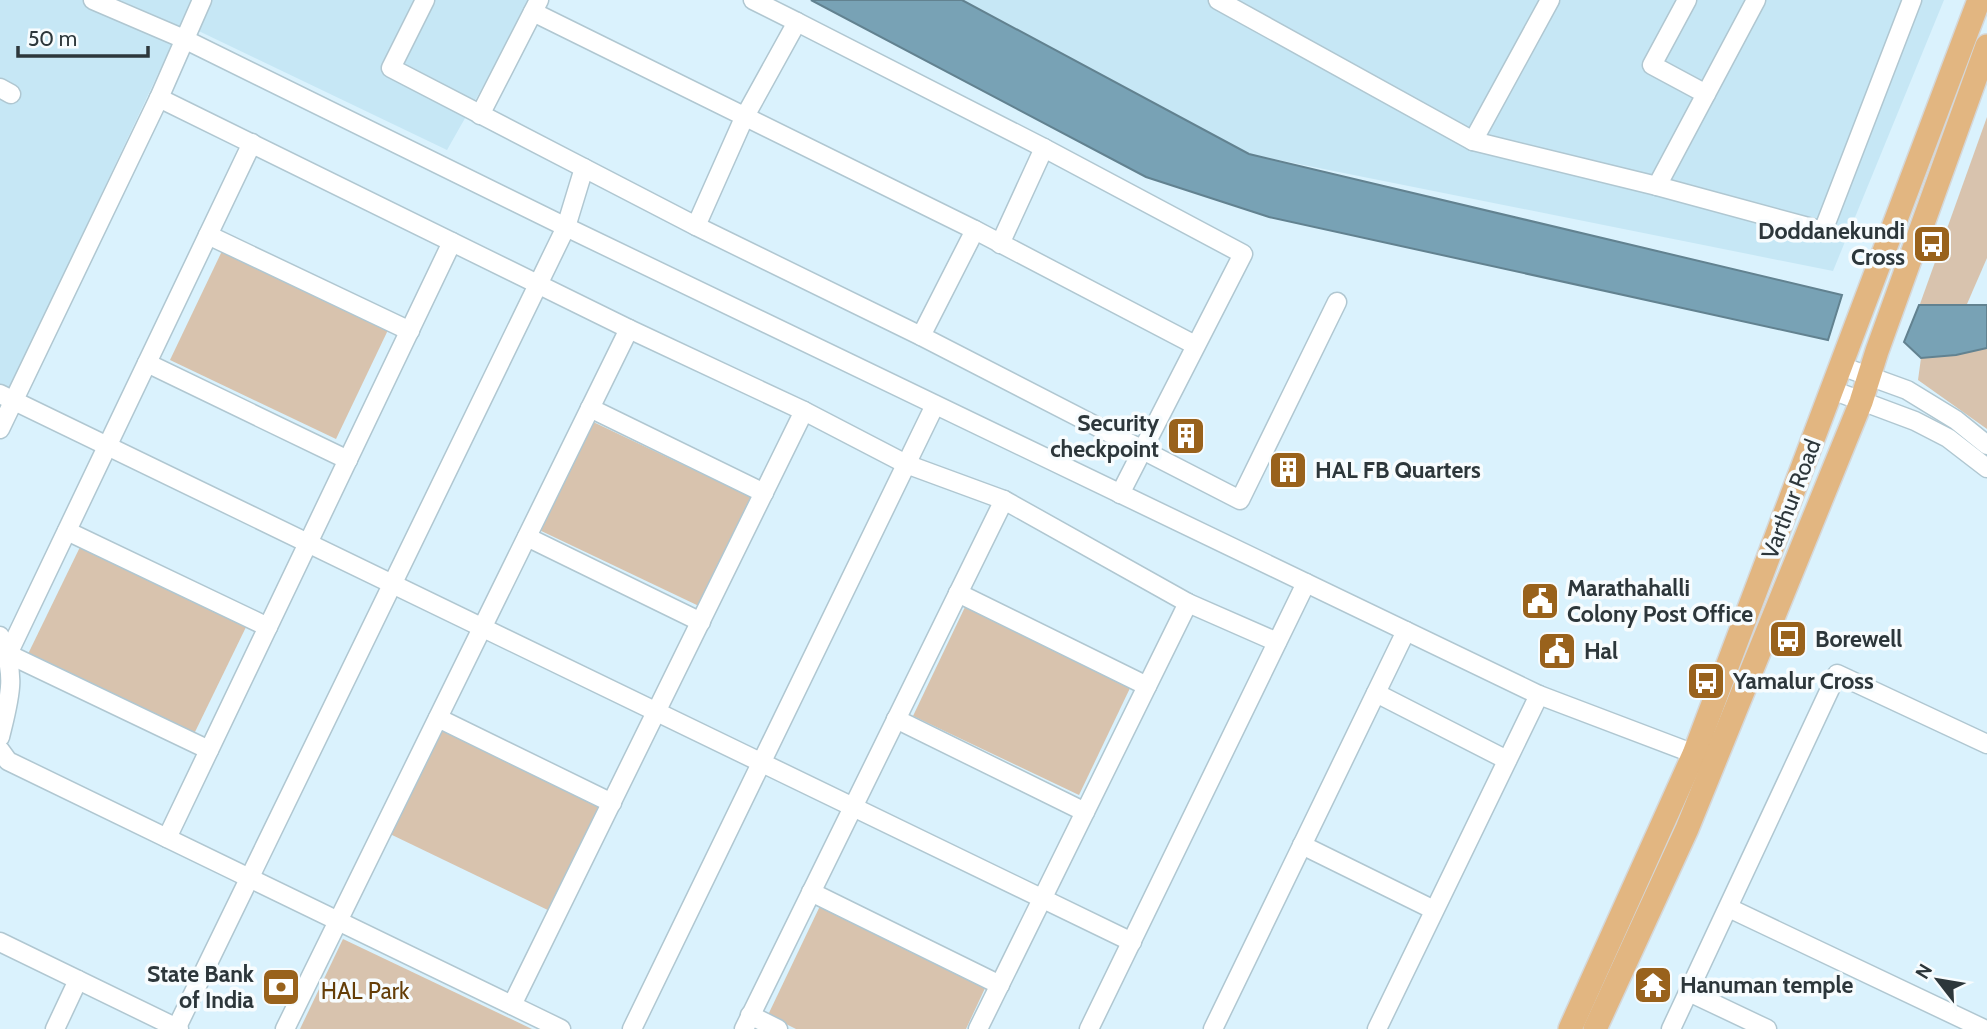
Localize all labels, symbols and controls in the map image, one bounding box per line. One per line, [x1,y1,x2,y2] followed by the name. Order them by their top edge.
[18,14,147,58] scale bar
[28,26,77,51] text: 50 m
[1758,217,1905,271] place label: Doddanekundi Cross
[1911,223,1953,265] bus stop icon: Doddanekundi Cross
[1050,409,1160,463] place label: Security checkpoint
[1165,415,1207,457] building icon: Security checkpoint
[1755,435,1827,563] street label: Varthur Road
[1267,449,1309,491] building icon: HAL FB Quarters
[1315,456,1481,484] place label: HAL FB Quarters
[1567,574,1753,628] place label: Marathahalli Colony Post Office
[1519,580,1561,622] public building icon: Marathahalli Colony Post Office
[1767,618,1809,660] bus stop icon: Borewell
[1815,625,1902,653] place label: Borewell
[1536,630,1578,672] public building icon: Hal
[1584,637,1618,665] place label: Hal
[1685,660,1727,702] bus stop icon: Yamalur Cross
[1732,667,1874,695] place label: Yamalur Cross
[1903,945,1973,1015] north arrow
[147,960,255,1014] place label: State Bank of India
[1911,960,1937,983] text: N
[1632,964,1674,1006] temple icon: Hanuman temple
[260,966,302,1008] bank icon: State Bank of India
[1680,971,1853,999] place label: Hanuman temple
[321,977,410,1005] park label: HAL Park

